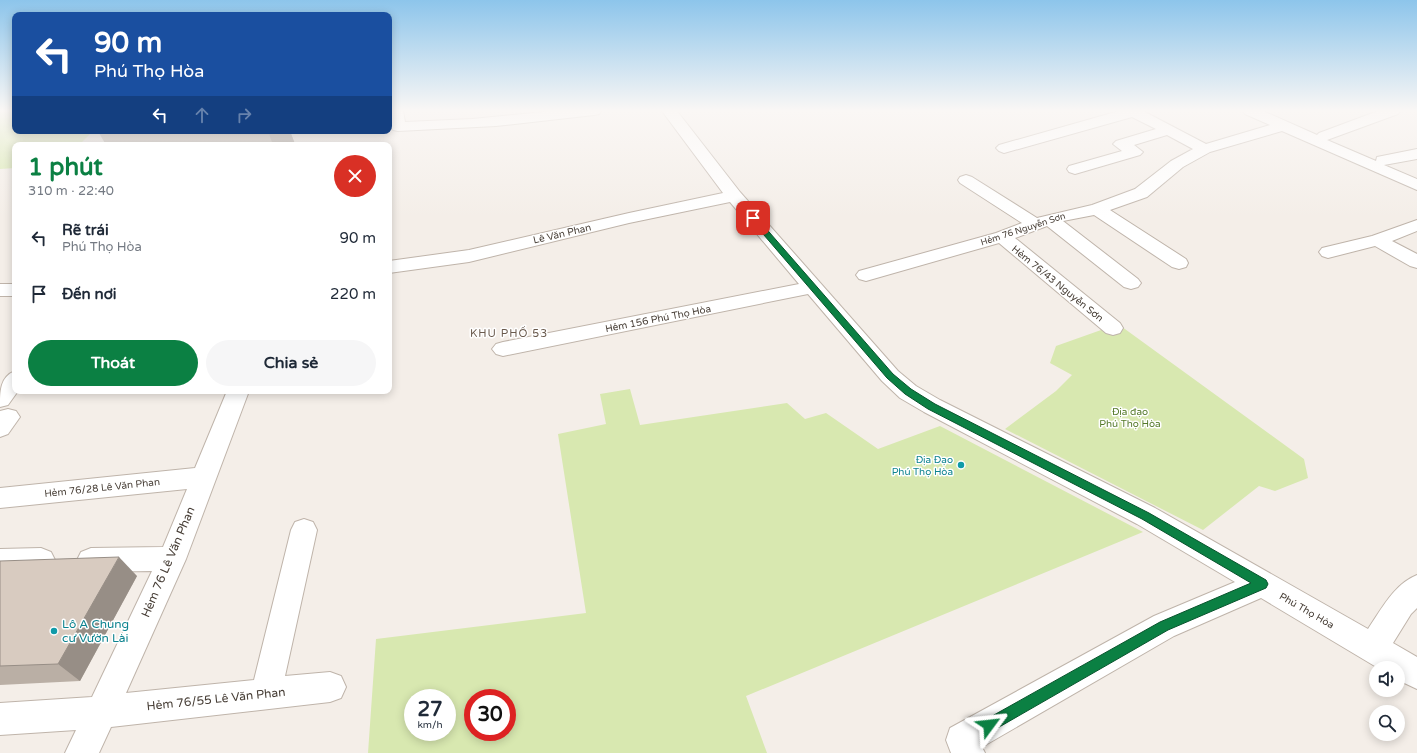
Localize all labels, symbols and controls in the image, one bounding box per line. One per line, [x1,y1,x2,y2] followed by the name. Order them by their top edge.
[94,26,162,60] text: 90 m
[28,28,80,80] icon: left
[94,60,204,82] text: Phú Thọ Hòa
[149,104,171,126] icon: left
[191,104,213,126] icon: ahead
[233,104,255,126] icon: right
[28,153,103,182] text: 1 phút
[334,155,376,197] button: close
[28,183,114,199] text: 310 m · 22:40
[736,201,770,235] pin
[742,207,764,229] icon: arrive
[979,211,1067,248] street label: Hẻm 76 Nguyễn Sơn
[62,221,109,239] text: Rẽ trái
[532,221,592,246] street label: Lê Văn Phan
[28,227,50,249] icon: left
[339,229,376,247] text: 90 m
[62,239,142,255] text: Phú Thọ Hòa
[1009,243,1106,325] street label: Hẻm 76/43 Nguyễn Sơn
[28,283,50,305] icon: arrive
[62,285,117,303] text: Đến nơi
[330,285,376,303] text: 220 m
[604,303,712,335] street label: Hẻm 156 Phú Thọ Hòa
[470,326,548,340] district label: KHU PHỐ 53
[28,340,198,386] button: Thoát
[206,340,376,386] button: Chia sẻ
[1099,406,1161,430] park label: Địa đạo Phú Thọ Hòa
[892,454,953,478] place label: Địa Đạo Phú Thọ Hòa
[956,460,966,470] marker: Địa Đạo Phú Thọ Hòa
[44,476,161,500] street label: Hẻm 76/28 Lê Văn Phan
[138,504,198,620] street label: Hẻm 76 Lê Văn Phan
[1277,590,1336,631] street label: Phú Thọ Hòa
[62,617,129,645] place label: Lô A Chung cư Vườn Lài
[49,626,59,636] marker: Lô A Chung cư Vườn Lài
[1369,661,1405,741] map controls
[1369,661,1405,697] button: sound
[146,685,286,713] street label: Hẻm 76/55 Lê Văn Phan
[464,689,516,741] speed limit sign: 30
[417,698,443,722] text: 27
[968,704,1010,746] position arrow
[1369,705,1405,741] button: search
[417,719,443,731] text: km/h

